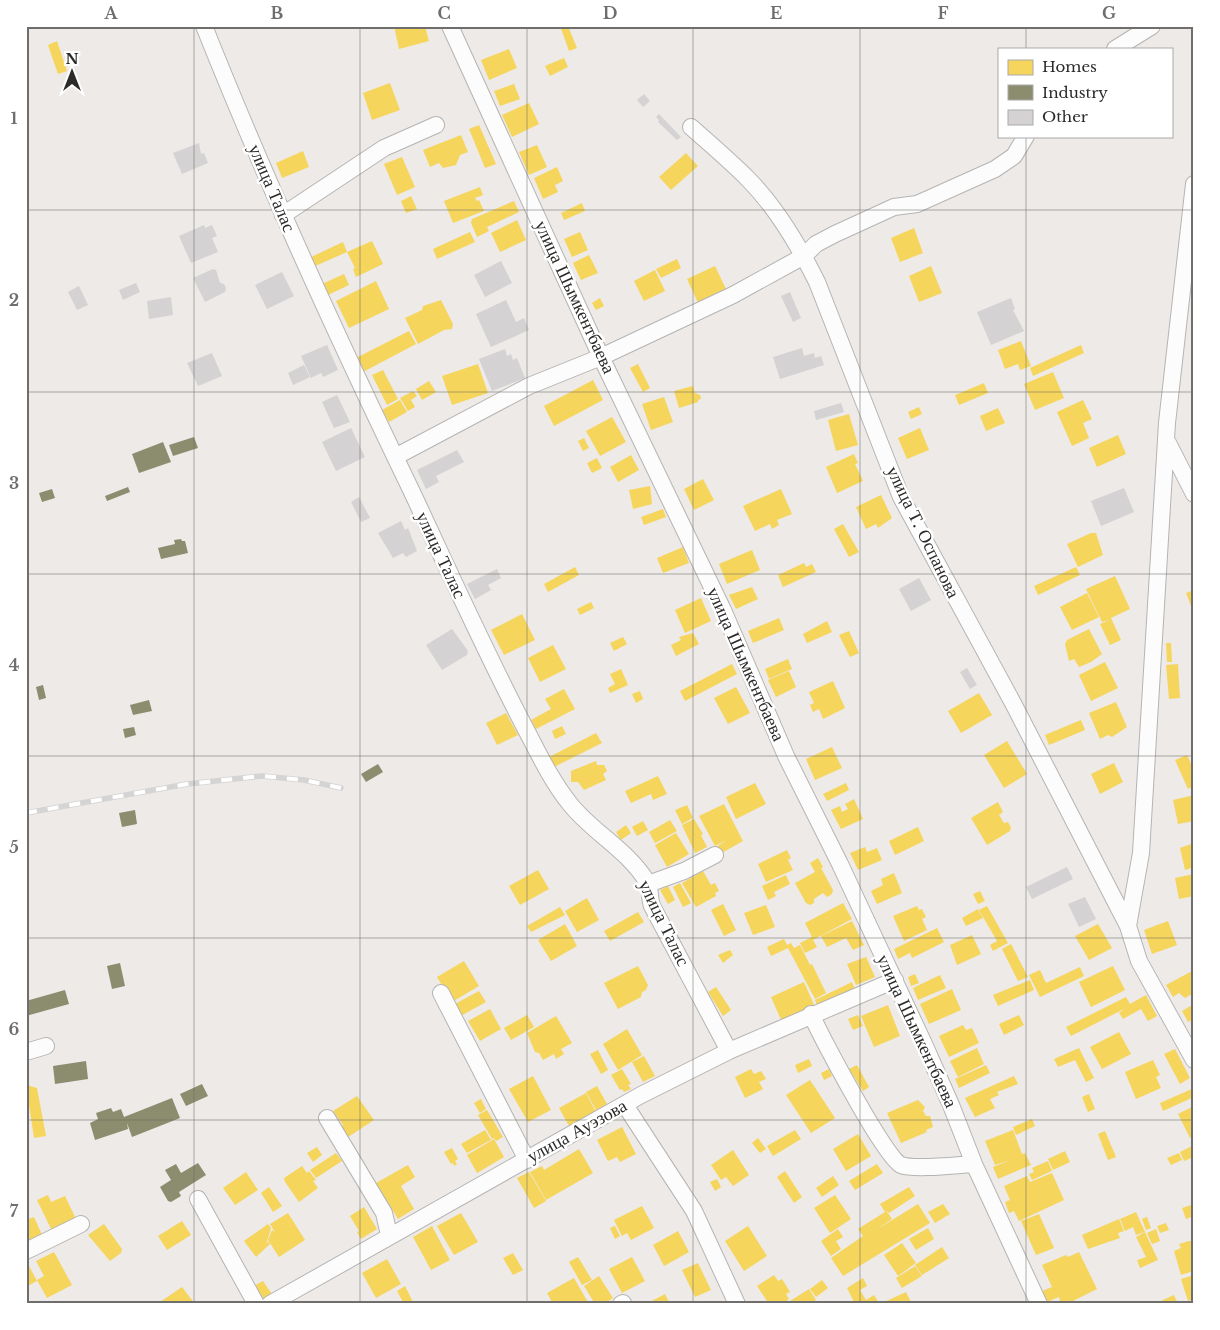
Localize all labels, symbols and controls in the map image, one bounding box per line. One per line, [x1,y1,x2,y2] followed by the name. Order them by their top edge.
[104,3,119,23] text: A
[271,3,284,23] text: B
[437,3,451,23] text: C
[603,3,617,23] text: D
[770,3,782,23] text: E
[937,3,949,23] text: F
[1102,3,1116,23] text: G
[48,48,98,98] north arrow
[998,48,1172,138] legend
[65,50,79,68] text: N
[1042,57,1097,76] text: Homes
[1042,83,1108,102] text: Industry
[1042,107,1089,126] text: Other
[11,108,18,128] text: 1
[244,141,300,235] street label: улица Талас
[530,217,620,377] street label: улица Шымкентбаева
[9,290,19,310] text: 2
[882,462,964,602] street label: улица Т. Оспанова
[9,473,19,493] text: 3
[411,508,471,602] street label: улица Талас
[702,584,790,744] street label: улица Шымкентбаева
[9,655,19,675] text: 4
[9,837,19,857] text: 5
[634,876,694,970] street label: улица Талас
[872,951,962,1111] street label: улица Шымкентбаева
[9,1019,20,1039] text: 6
[523,1095,631,1167] street label: улица Ауэзова
[10,1201,19,1221] text: 7

